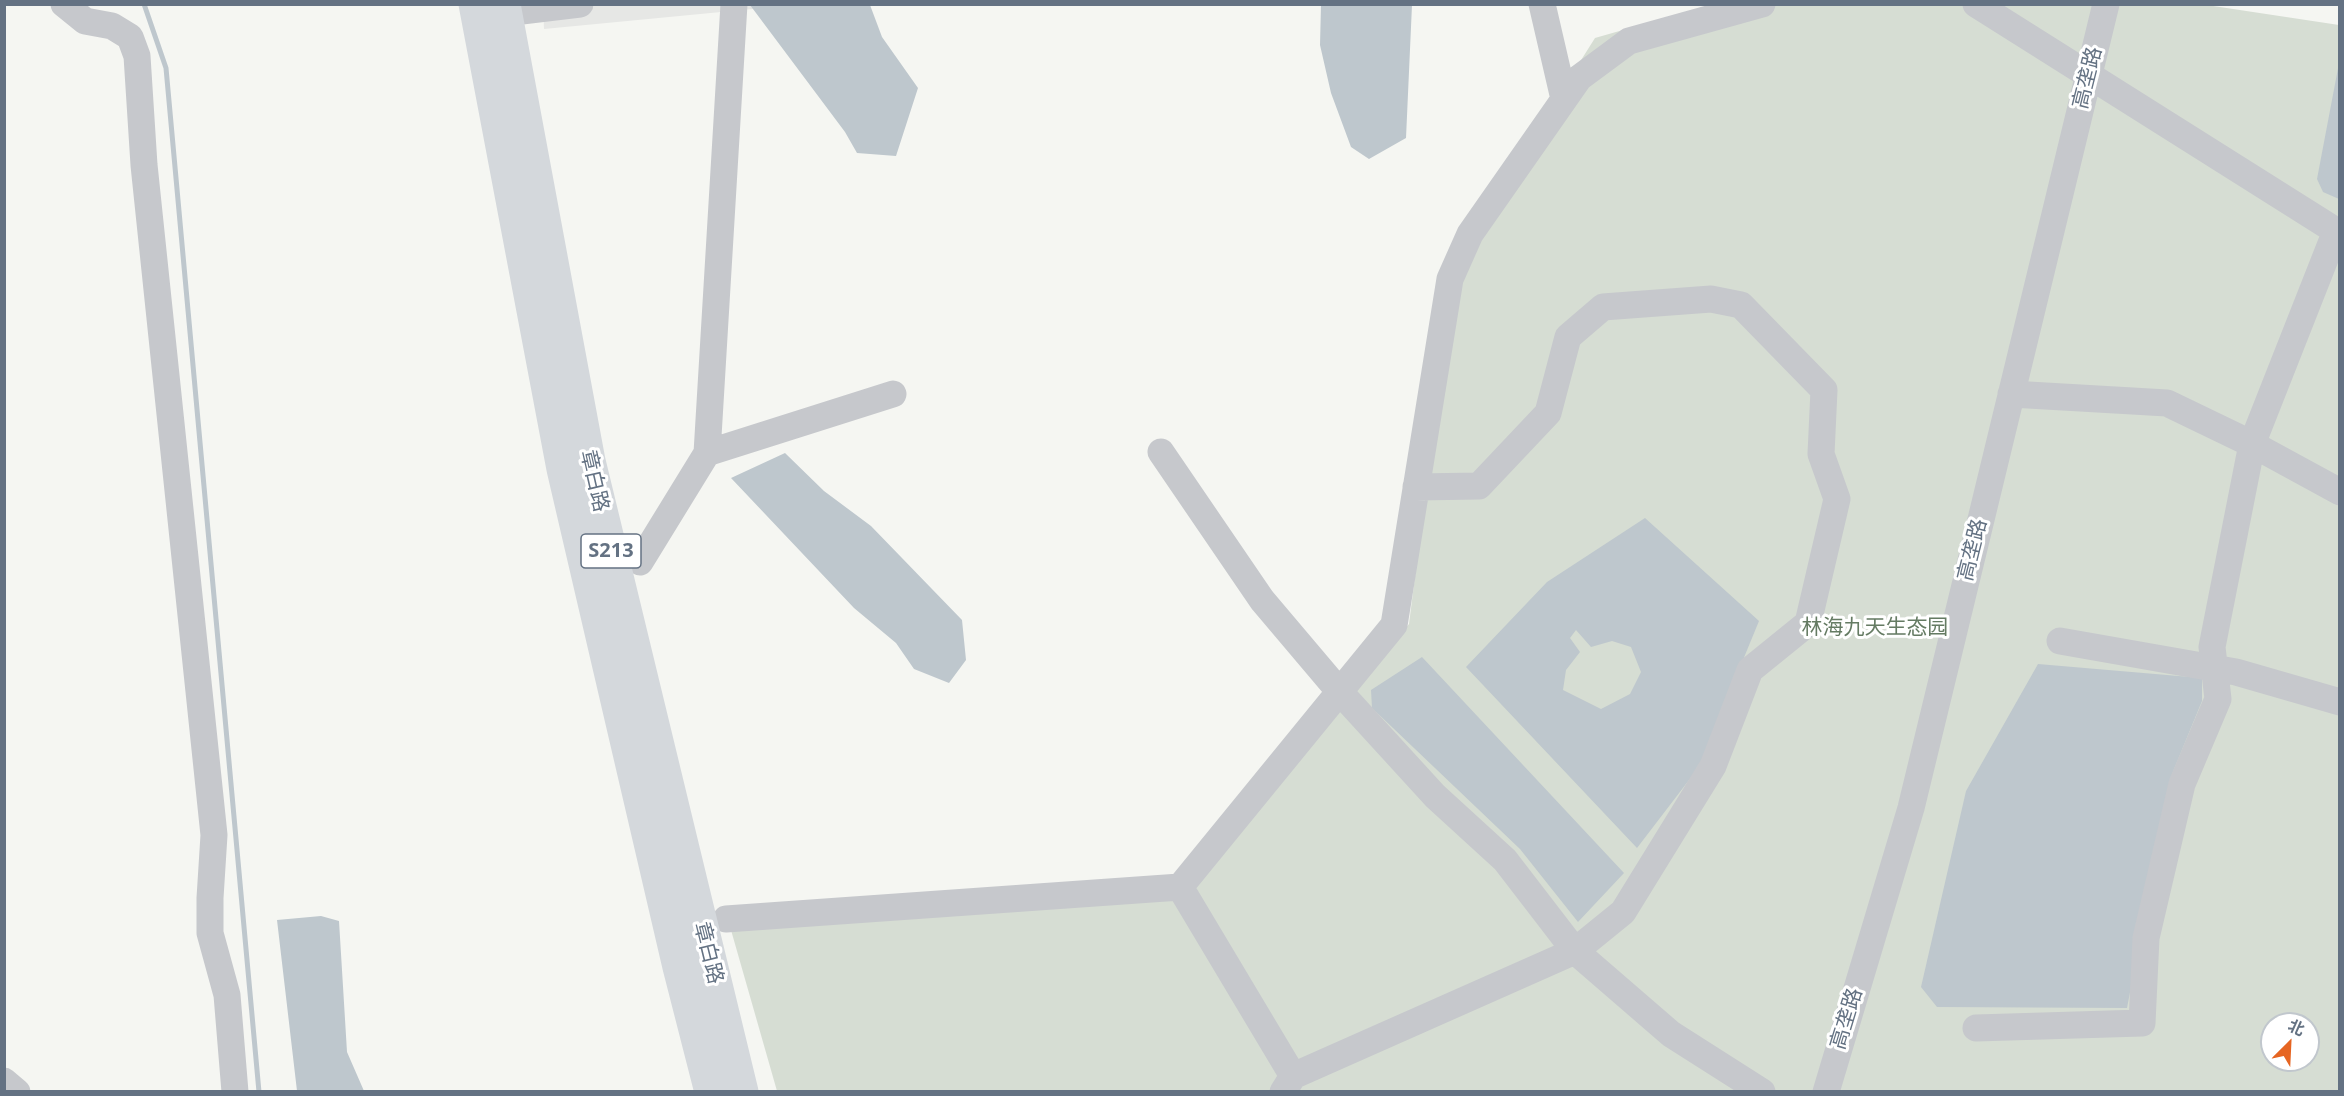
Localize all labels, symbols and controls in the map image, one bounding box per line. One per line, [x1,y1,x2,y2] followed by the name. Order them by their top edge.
[2068,44,2108,112] street label: 高垄路
[575,447,613,515] street label: 章白路
[1953,516,1993,584] street label: 高垄路
[581,534,641,568] road number: S213
[1802,615,1948,641] park label: 林海九天生态园
[688,919,728,987] street label: 章白路
[1826,985,1868,1053] street label: 高垄路
[2260,1012,2320,1072] north arrow
[2285,1014,2308,1041] text: 北

